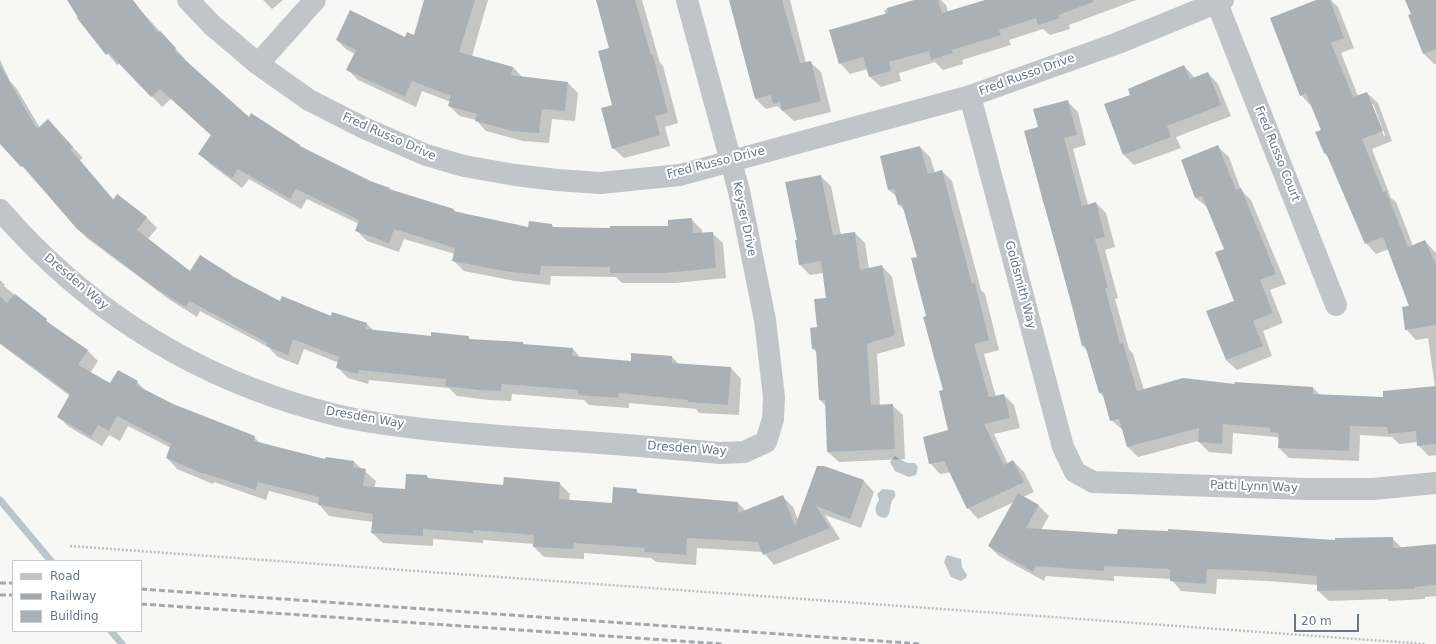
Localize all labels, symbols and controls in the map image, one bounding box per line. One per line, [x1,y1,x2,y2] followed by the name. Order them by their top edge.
[977,51,1077,99] street label: Fred Russo Drive
[1251,104,1303,204] street label: Fred Russo Court
[340,110,438,164] street label: Fred Russo Drive
[665,144,767,182] street label: Fred Russo Drive
[729,180,759,258] street label: Keyser Drive
[1001,239,1039,331] street label: Goldsmith Way
[41,251,111,313] street label: Dresden Way
[325,404,405,432] street label: Dresden Way
[647,439,727,459] street label: Dresden Way
[1210,478,1298,496] street label: Patti Lynn Way
[12,560,142,632] legend
[50,569,80,583] text: Road
[50,589,96,603] text: Railway
[1296,606,1361,632] scale bar
[50,609,99,623] text: Building
[1301,614,1332,628] text: 20 m

